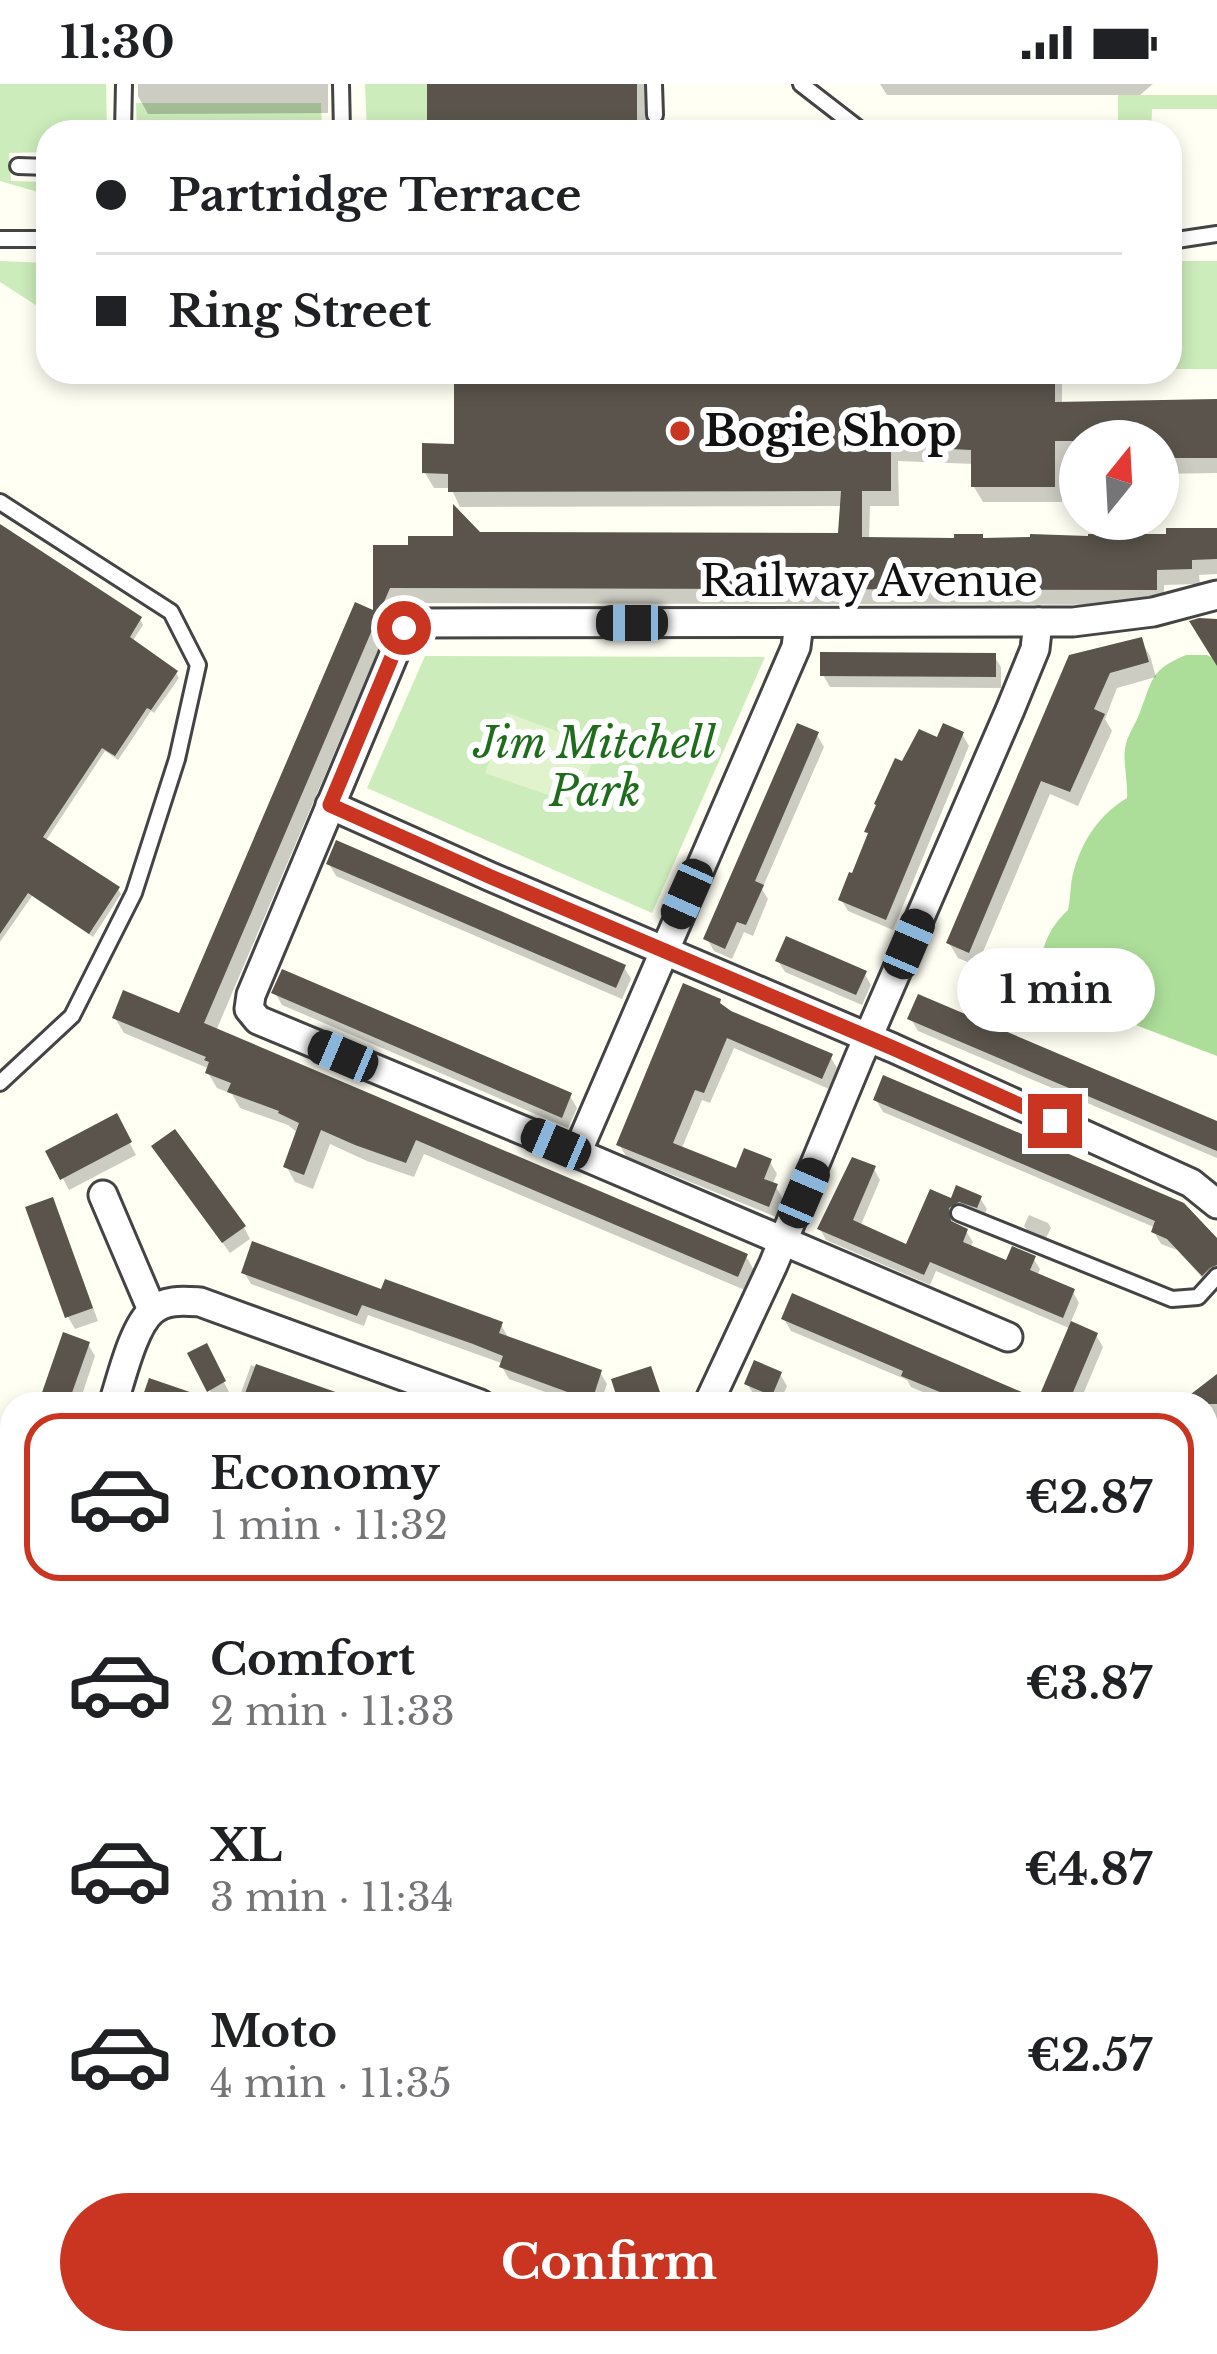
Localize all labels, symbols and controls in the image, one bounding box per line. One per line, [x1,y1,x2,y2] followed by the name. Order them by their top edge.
[60,14,175,70] text: 11:30
[168,167,582,223] text: Partridge Terrace
[168,283,431,339] text: Ring Street
[704,405,957,457] place label: Bogie Shop
[667,418,693,444] marker: Bogie Shop
[1059,420,1179,540] north arrow
[1059,420,1179,540] map controls
[700,555,1038,607] street label: Railway Avenue
[377,601,431,655] route start
[596,605,668,641] car
[473,717,717,817] park label: Jim Mitchell Park
[656,854,718,934] car
[878,904,940,984] car
[956,947,1154,1031] callout: 1 min
[1000,965,1112,1014] text: 1 min
[303,1025,383,1087] car
[1028,1094,1082,1148] route end
[516,1113,596,1175] car
[773,1153,835,1233] car
[66,1443,174,1551] icon: car
[210,1445,440,1501] text: Economy
[1025,1469,1152,1525] text: €2.87
[210,1501,448,1550] text: 1 min · 11:32
[66,1629,174,1737] icon: car
[210,1631,415,1687] text: Comfort
[1026,1655,1152,1711] text: €3.87
[210,1687,455,1736] text: 2 min · 11:33
[66,1815,174,1923] icon: car
[210,1817,282,1873] text: XL
[1024,1841,1152,1897] text: €4.87
[210,1873,453,1922] text: 3 min · 11:34
[66,2001,174,2109] icon: car
[210,2003,337,2059] text: Moto
[1027,2027,1152,2083] text: €2.57
[210,2059,452,2108] text: 4 min · 11:35
[60,2193,1158,2331] button: Confirm

